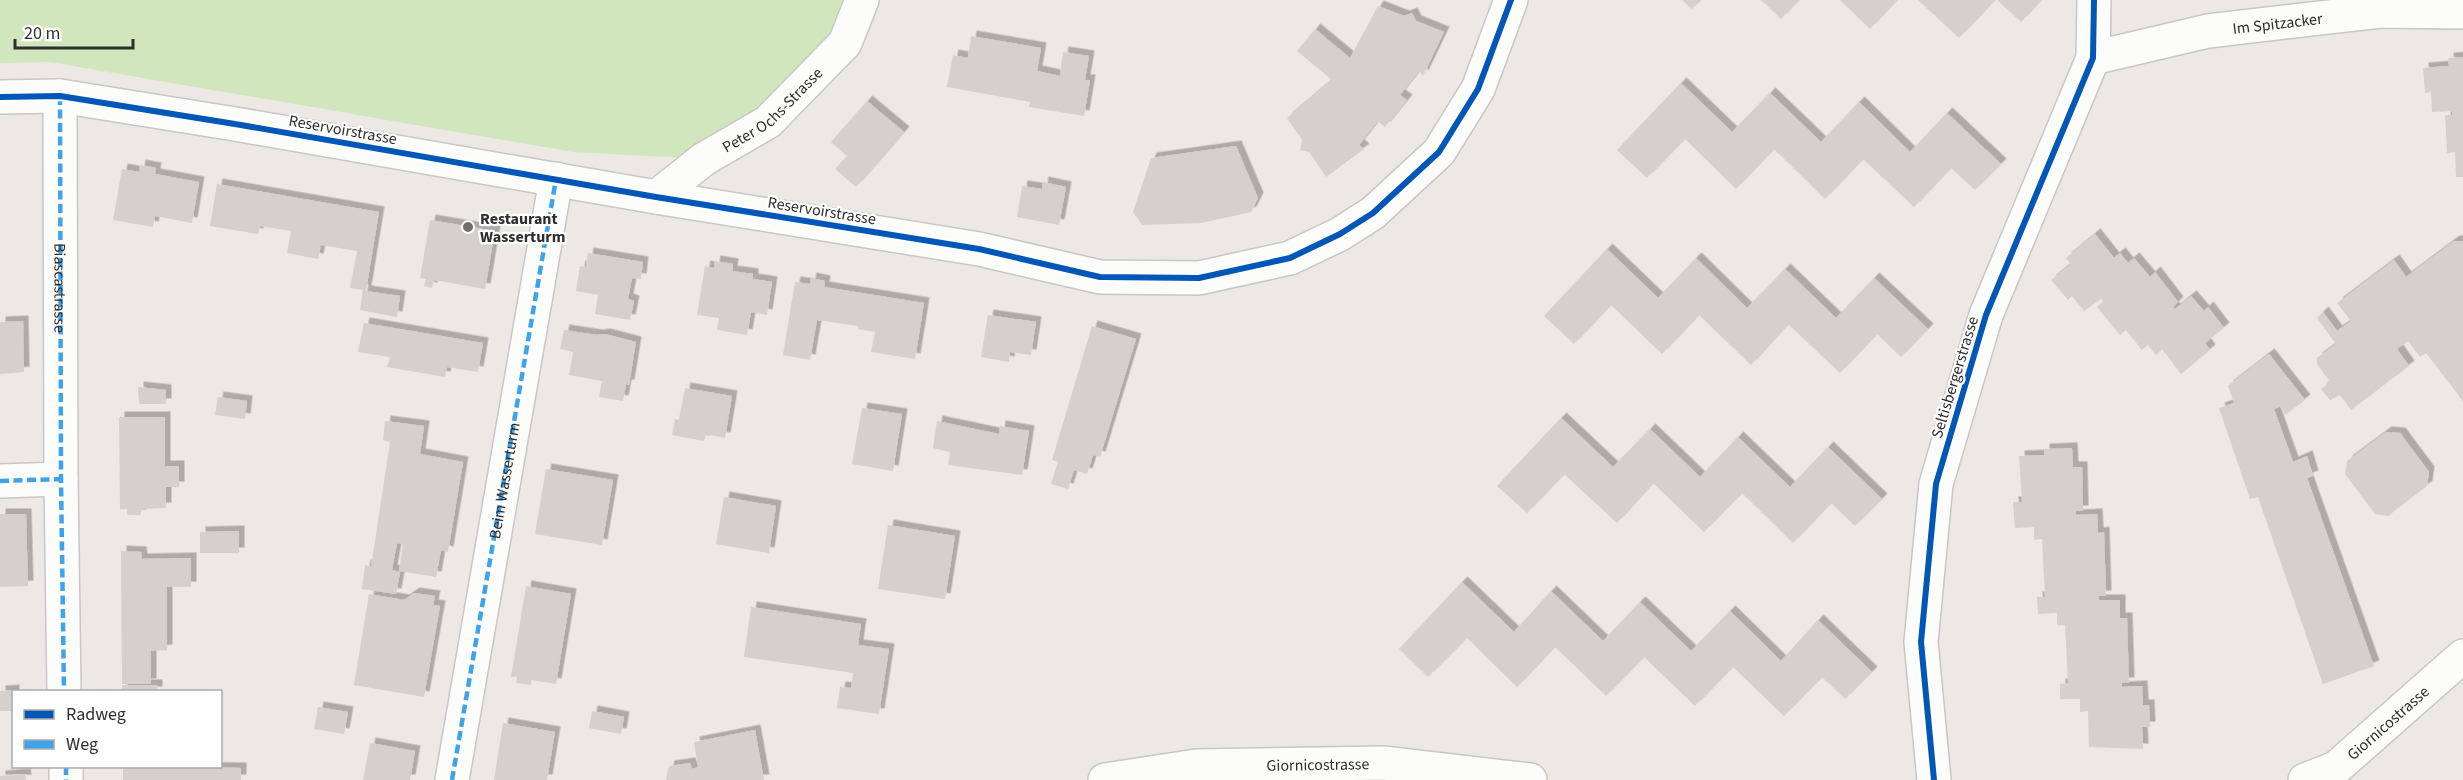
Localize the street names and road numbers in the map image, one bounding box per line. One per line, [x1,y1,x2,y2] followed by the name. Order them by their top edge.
[2231,8,2324,40] street label: Im Spitzacker
[718,63,828,158] street label: Peter Ochs-Strasse
[287,110,399,150] street label: Reservoirstrasse
[766,192,878,230] street label: Reservoirstrasse
[48,243,71,333] street label: Biascastrasse
[1926,314,1984,441] street label: Seltisbergerstrasse
[484,421,526,541] street label: Beim Wasserturm
[2342,681,2434,766] street label: Giornicostrasse
[1266,753,1370,777] street label: Giornicostrasse

